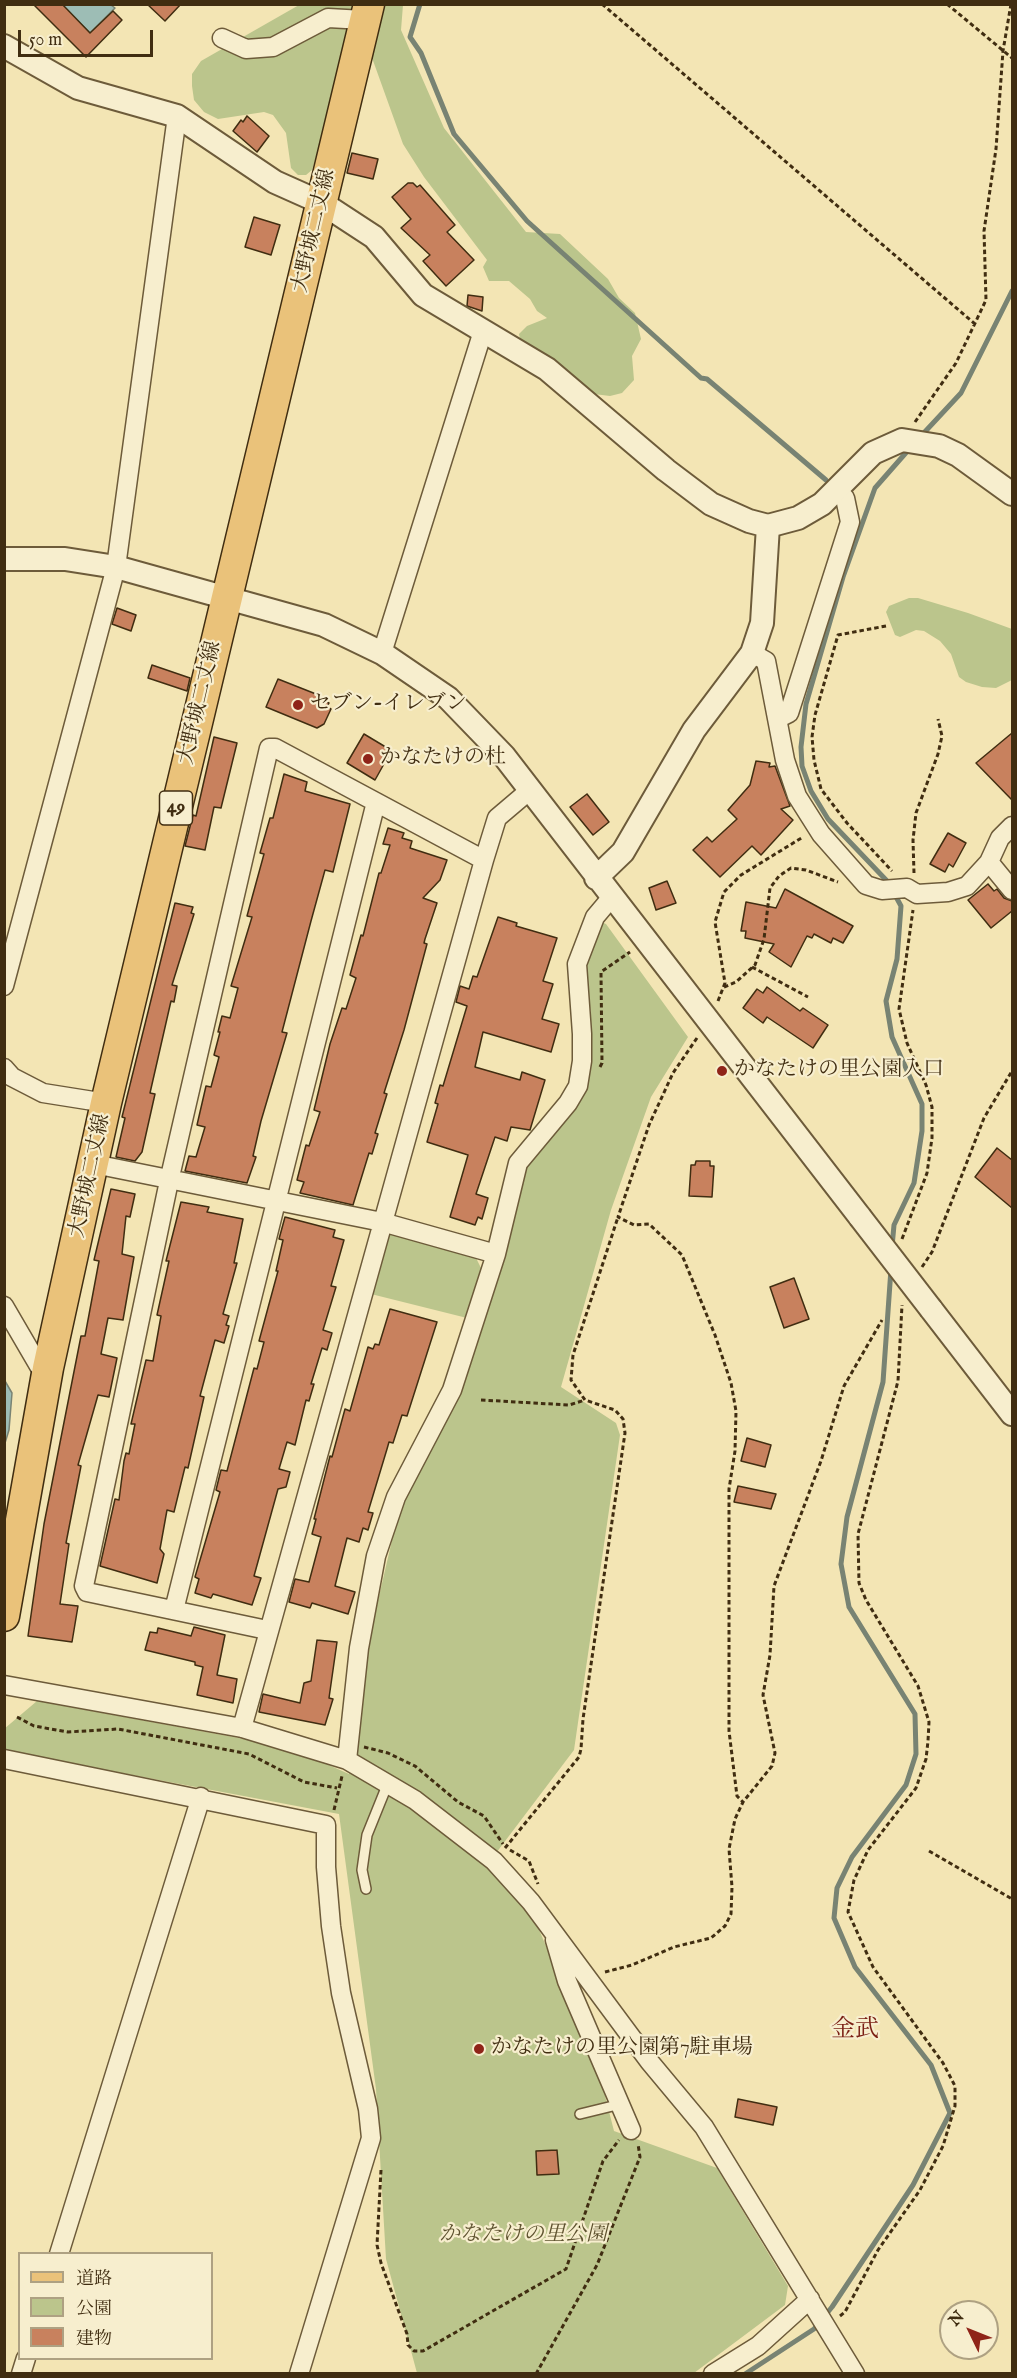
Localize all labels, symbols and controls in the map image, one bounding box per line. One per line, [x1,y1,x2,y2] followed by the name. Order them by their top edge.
[21,18,156,56] scale bar
[29,29,62,52] text: 50 m
[289,167,341,295] street label: 大野城二丈線
[175,639,227,767] street label: 大野城二丈線
[310,692,467,718] place label: セブン-イレブン
[291,698,305,712] marker: セブン-イレブン
[380,746,506,772] place label: かなたけの杜
[361,752,375,766] marker: かなたけの杜
[160,791,192,825] road number: 49
[734,1058,944,1084] place label: かなたけの里公園入口
[715,1064,729,1078] marker: かなたけの里公園入口
[66,1112,116,1240] street label: 大野城二丈線
[831,2017,879,2045] district label: 金武
[491,2036,753,2062] place label: かなたけの里公園第7駐車場
[472,2042,486,2056] marker: かなたけの里公園第7駐車場
[439,2223,607,2249] park label: かなたけの里公園
[18,2252,213,2360] legend
[76,2268,112,2291] text: 道路
[76,2298,112,2321] text: 公園
[939,2300,999,2360] north arrow
[945,2307,969,2331] text: N
[76,2328,112,2351] text: 建物

